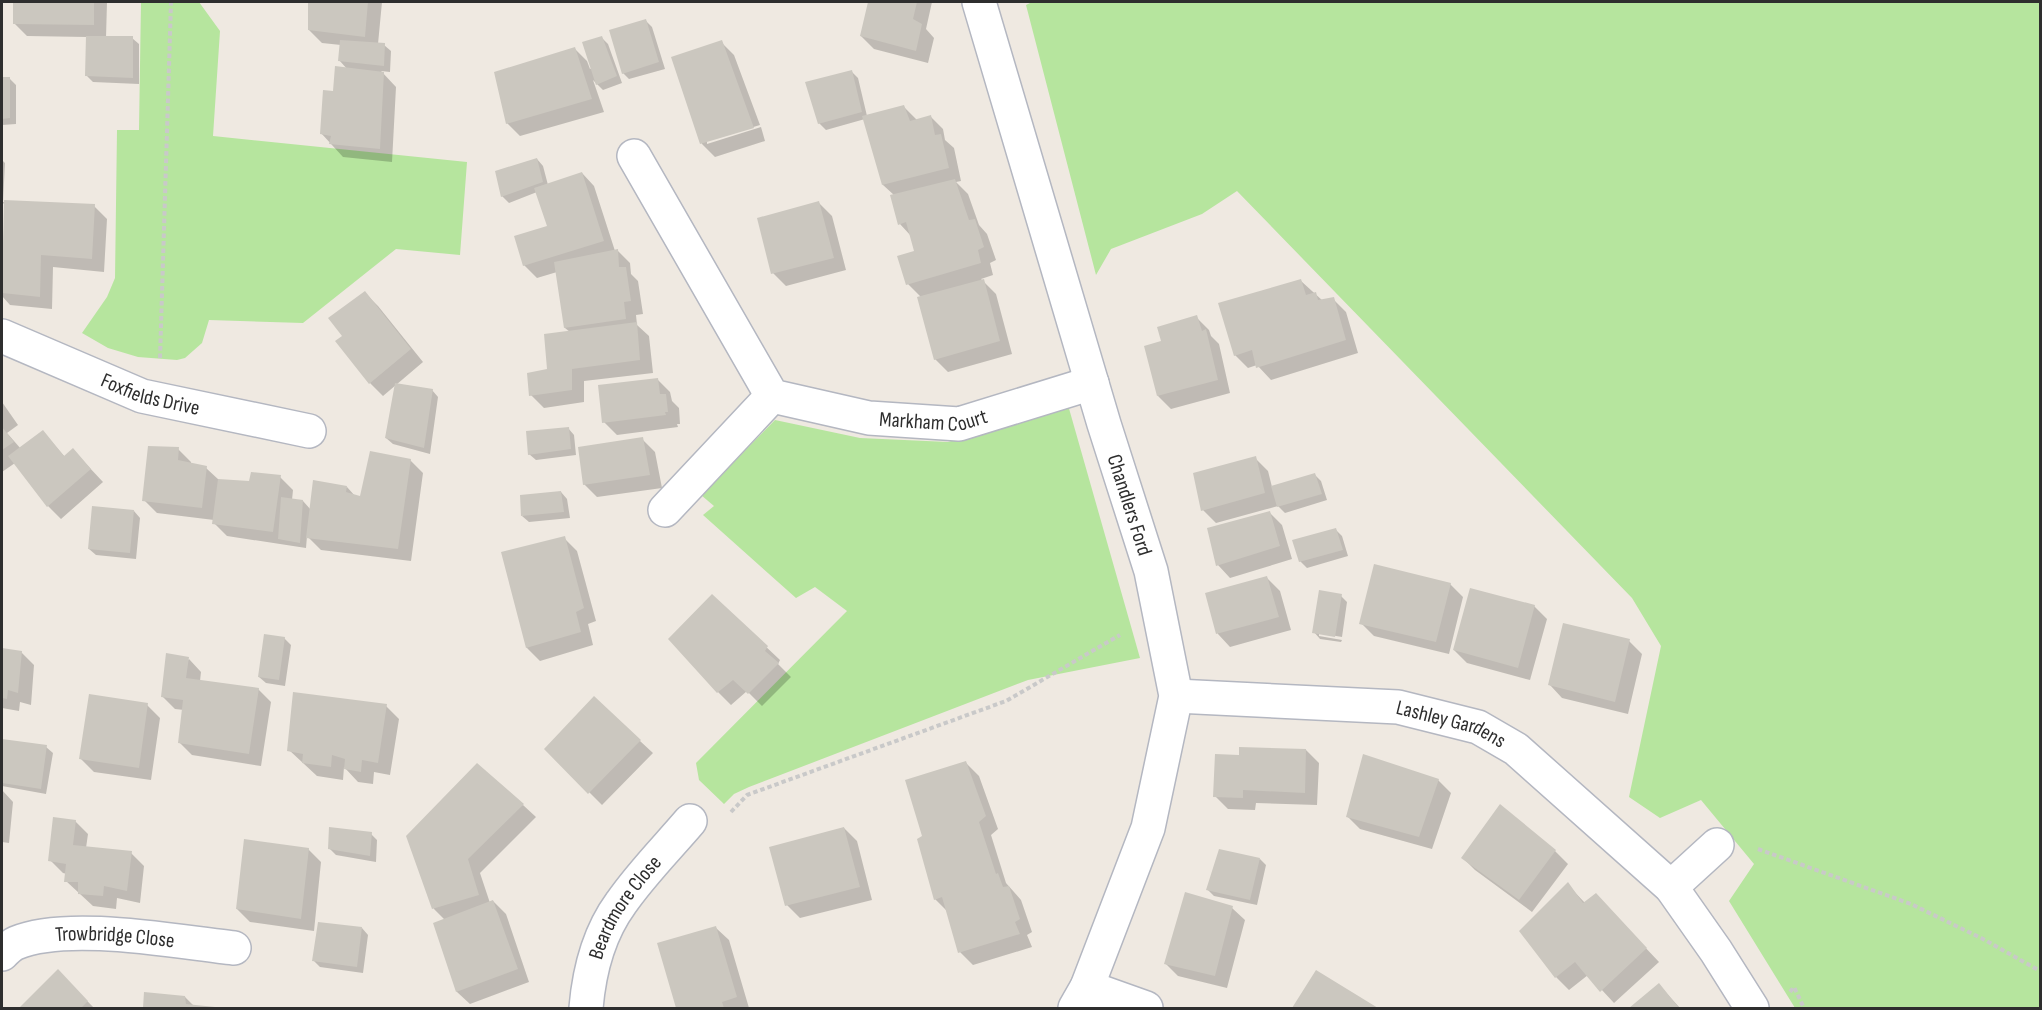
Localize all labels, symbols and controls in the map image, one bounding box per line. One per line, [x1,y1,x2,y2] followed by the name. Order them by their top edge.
[97,368,202,421] street label: Foxfields Drive
[878,404,990,437] street label: Markham Court
[1101,451,1157,559] street label: Chandlers Ford
[1394,695,1510,753] street label: Lashley Gardens
[583,850,667,962] street label: Beardmore Close
[54,921,176,953] street label: Trowbridge Close

